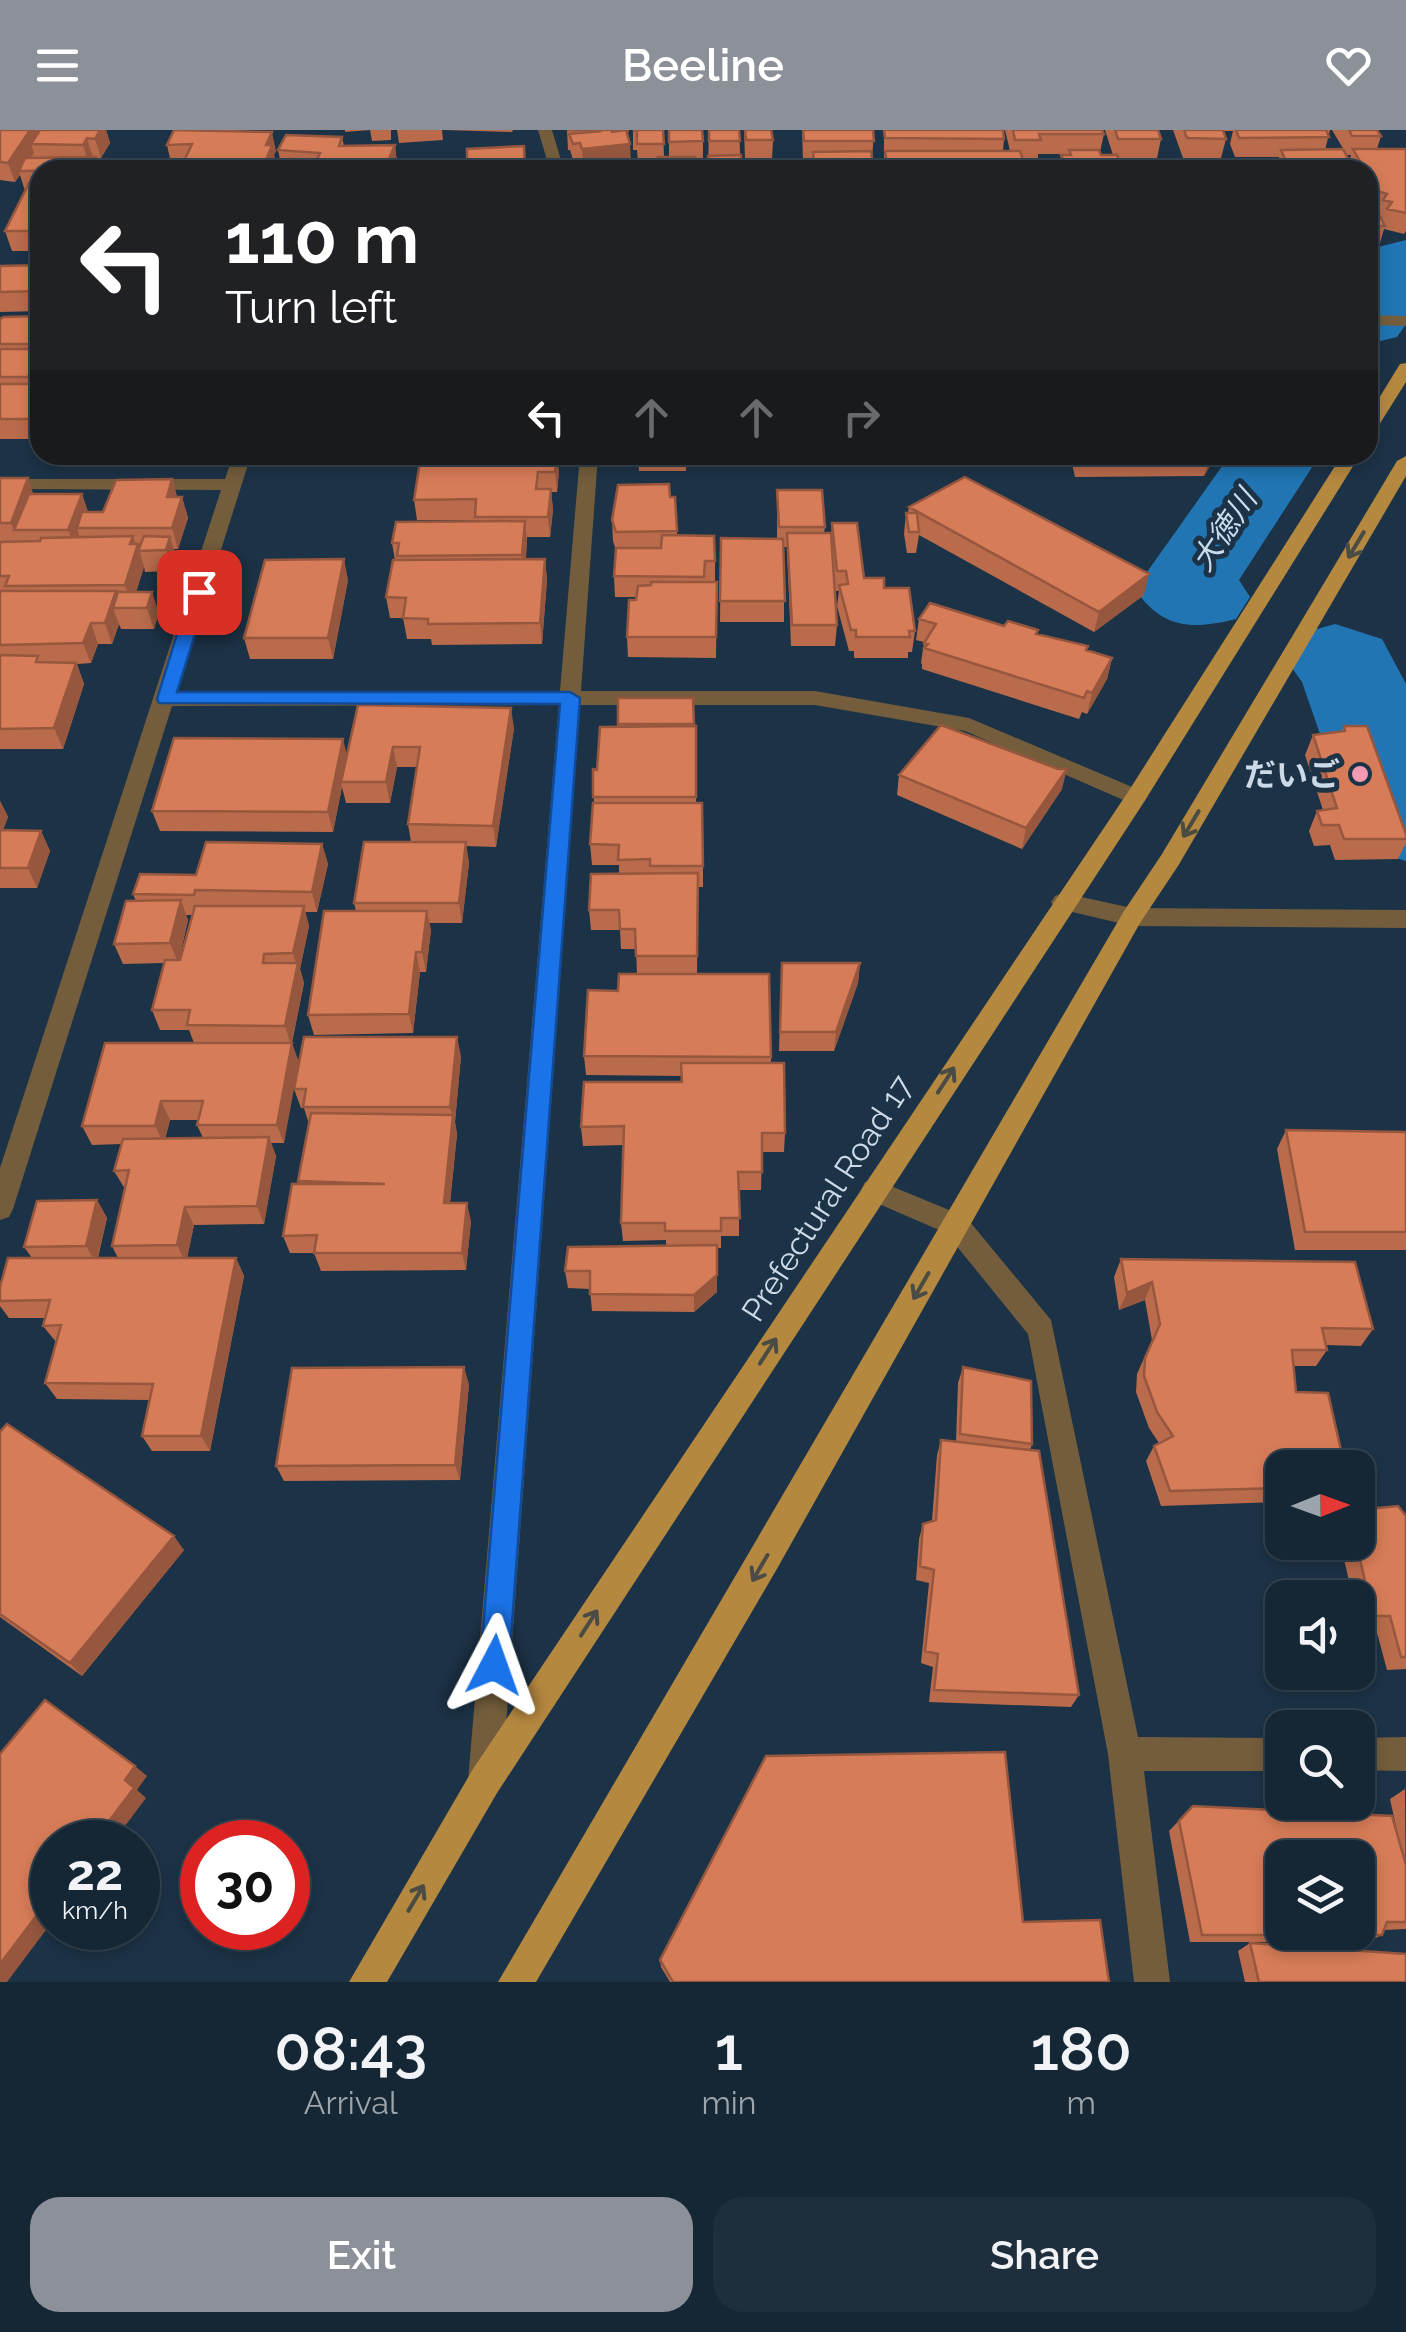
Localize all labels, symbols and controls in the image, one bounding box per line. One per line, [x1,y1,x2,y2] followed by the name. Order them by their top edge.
[30,38,85,93] icon: menu
[1321,38,1376,93] icon: heart
[622,39,784,92] text: Beeline
[225,197,419,279] text: 110 m
[60,200,190,330] icon: left
[225,281,397,334] text: Turn left
[519,390,574,445] icon: left
[624,390,679,445] icon: ahead
[729,390,784,445] icon: ahead
[834,390,889,445] icon: right
[1184,480,1265,577] water label: 大徳川
[1346,530,1366,559] one-way arrow
[157,550,242,635] pin
[172,565,227,620] icon: arrive
[1244,756,1340,793] place label: だいご
[1349,763,1371,785] marker: だいご
[1181,809,1201,838] one-way arrow
[936,1066,957,1094] one-way arrow
[734,1068,920,1328] street label: Prefectural Road 17
[911,1271,931,1300] one-way arrow
[757,1338,778,1366] one-way arrow
[1265,1450,1375,1560] north arrow
[1265,1450,1375,1950] map controls
[749,1553,769,1582] one-way arrow
[1265,1580,1375,1690] button: sound
[579,1609,600,1638] one-way arrow
[442,1613,546,1717] position arrow
[1265,1710,1375,1820] button: search
[180,1820,310,1950] speed limit sign: 30
[1265,1840,1375,1950] button: layers
[67,1843,123,1902] text: 22
[406,1884,426,1913] one-way arrow
[62,1895,128,1925] text: km/h
[274,2014,427,2084] text: 08:43
[715,2014,743,2084] text: 1
[1031,2014,1132,2084] text: 180
[304,2084,398,2121] text: Arrival
[701,2084,756,2121] text: min
[1067,2084,1096,2121] text: m
[30,2197,693,2312] button: Exit
[713,2197,1376,2312] button: Share

